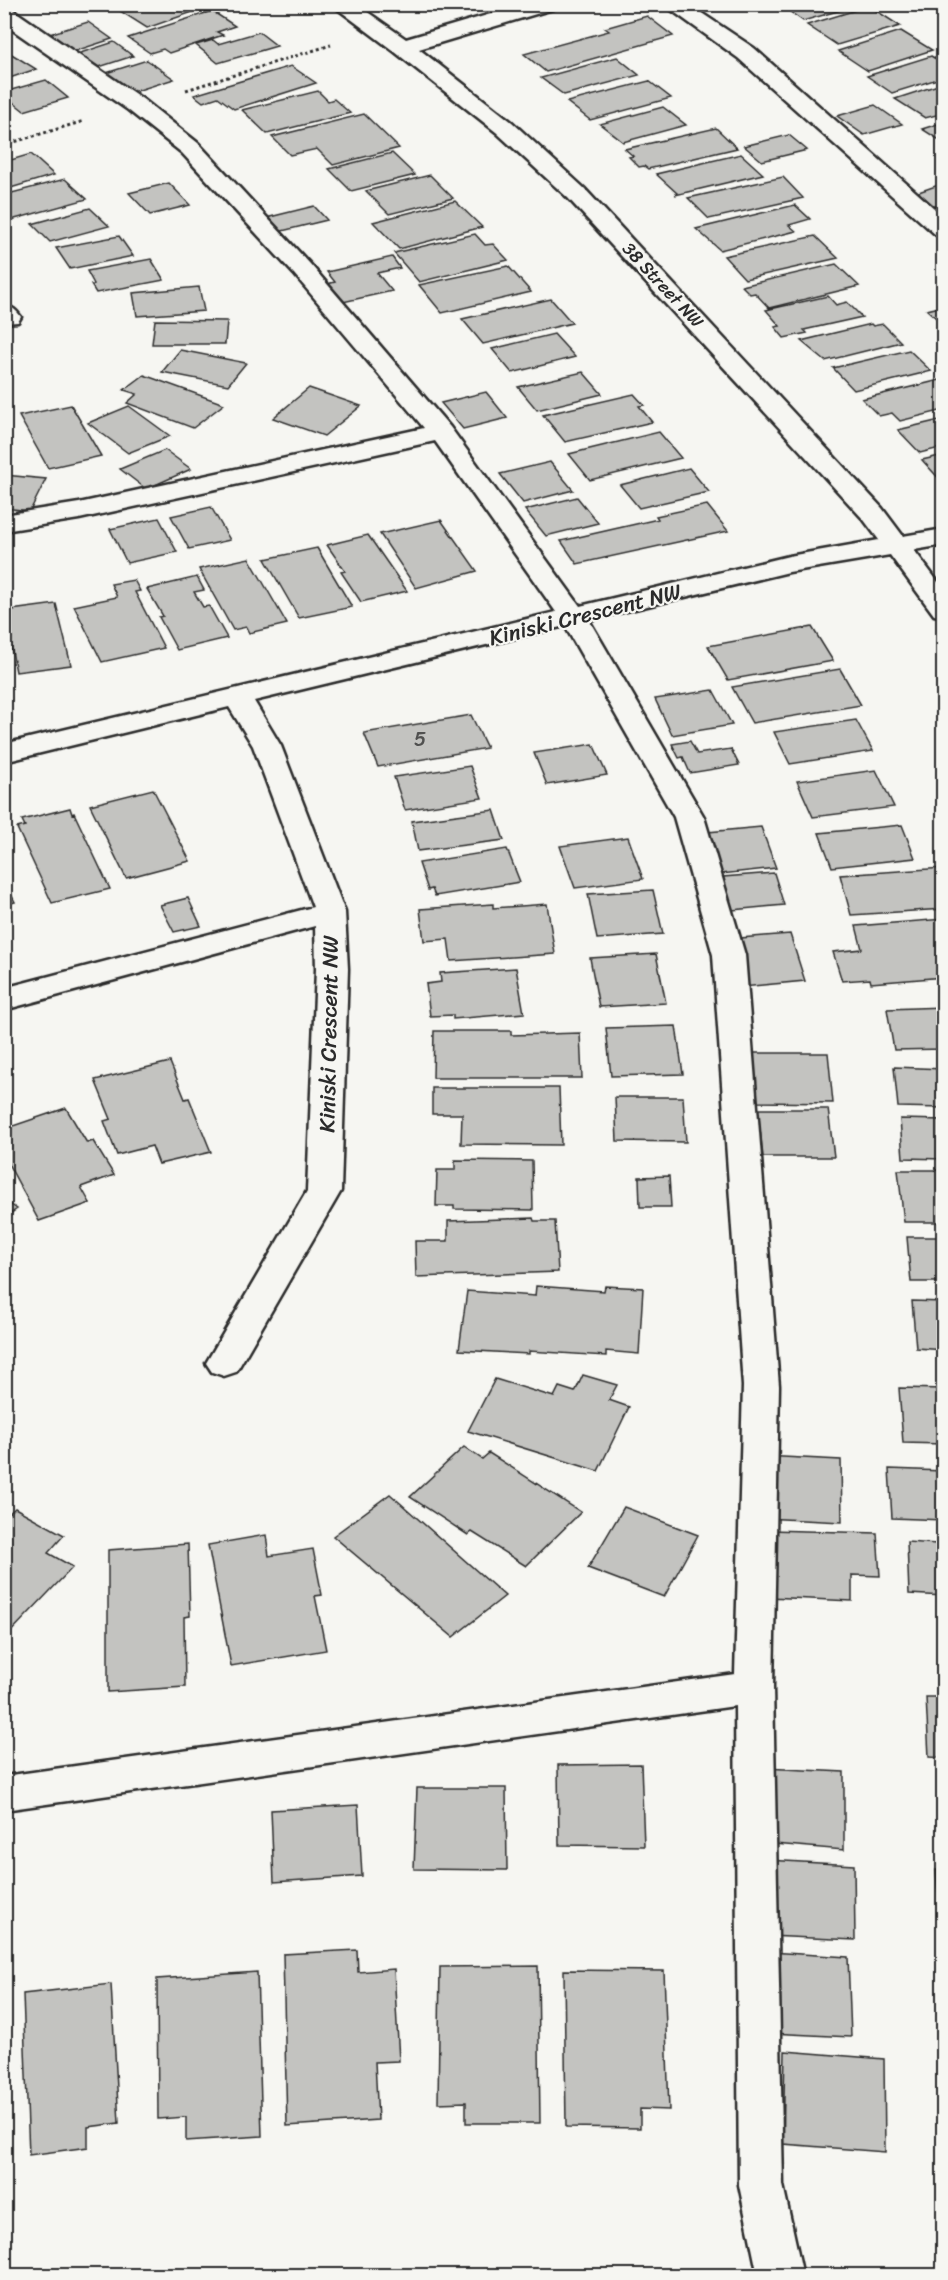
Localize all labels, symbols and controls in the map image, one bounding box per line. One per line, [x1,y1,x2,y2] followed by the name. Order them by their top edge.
[614,234,712,336] street label: 38 Street NW
[485,572,686,657] street label: Kiniski Crescent NW
[414,722,426,757] house number: 5
[307,934,350,1133] street label: Kiniski Crescent NW

